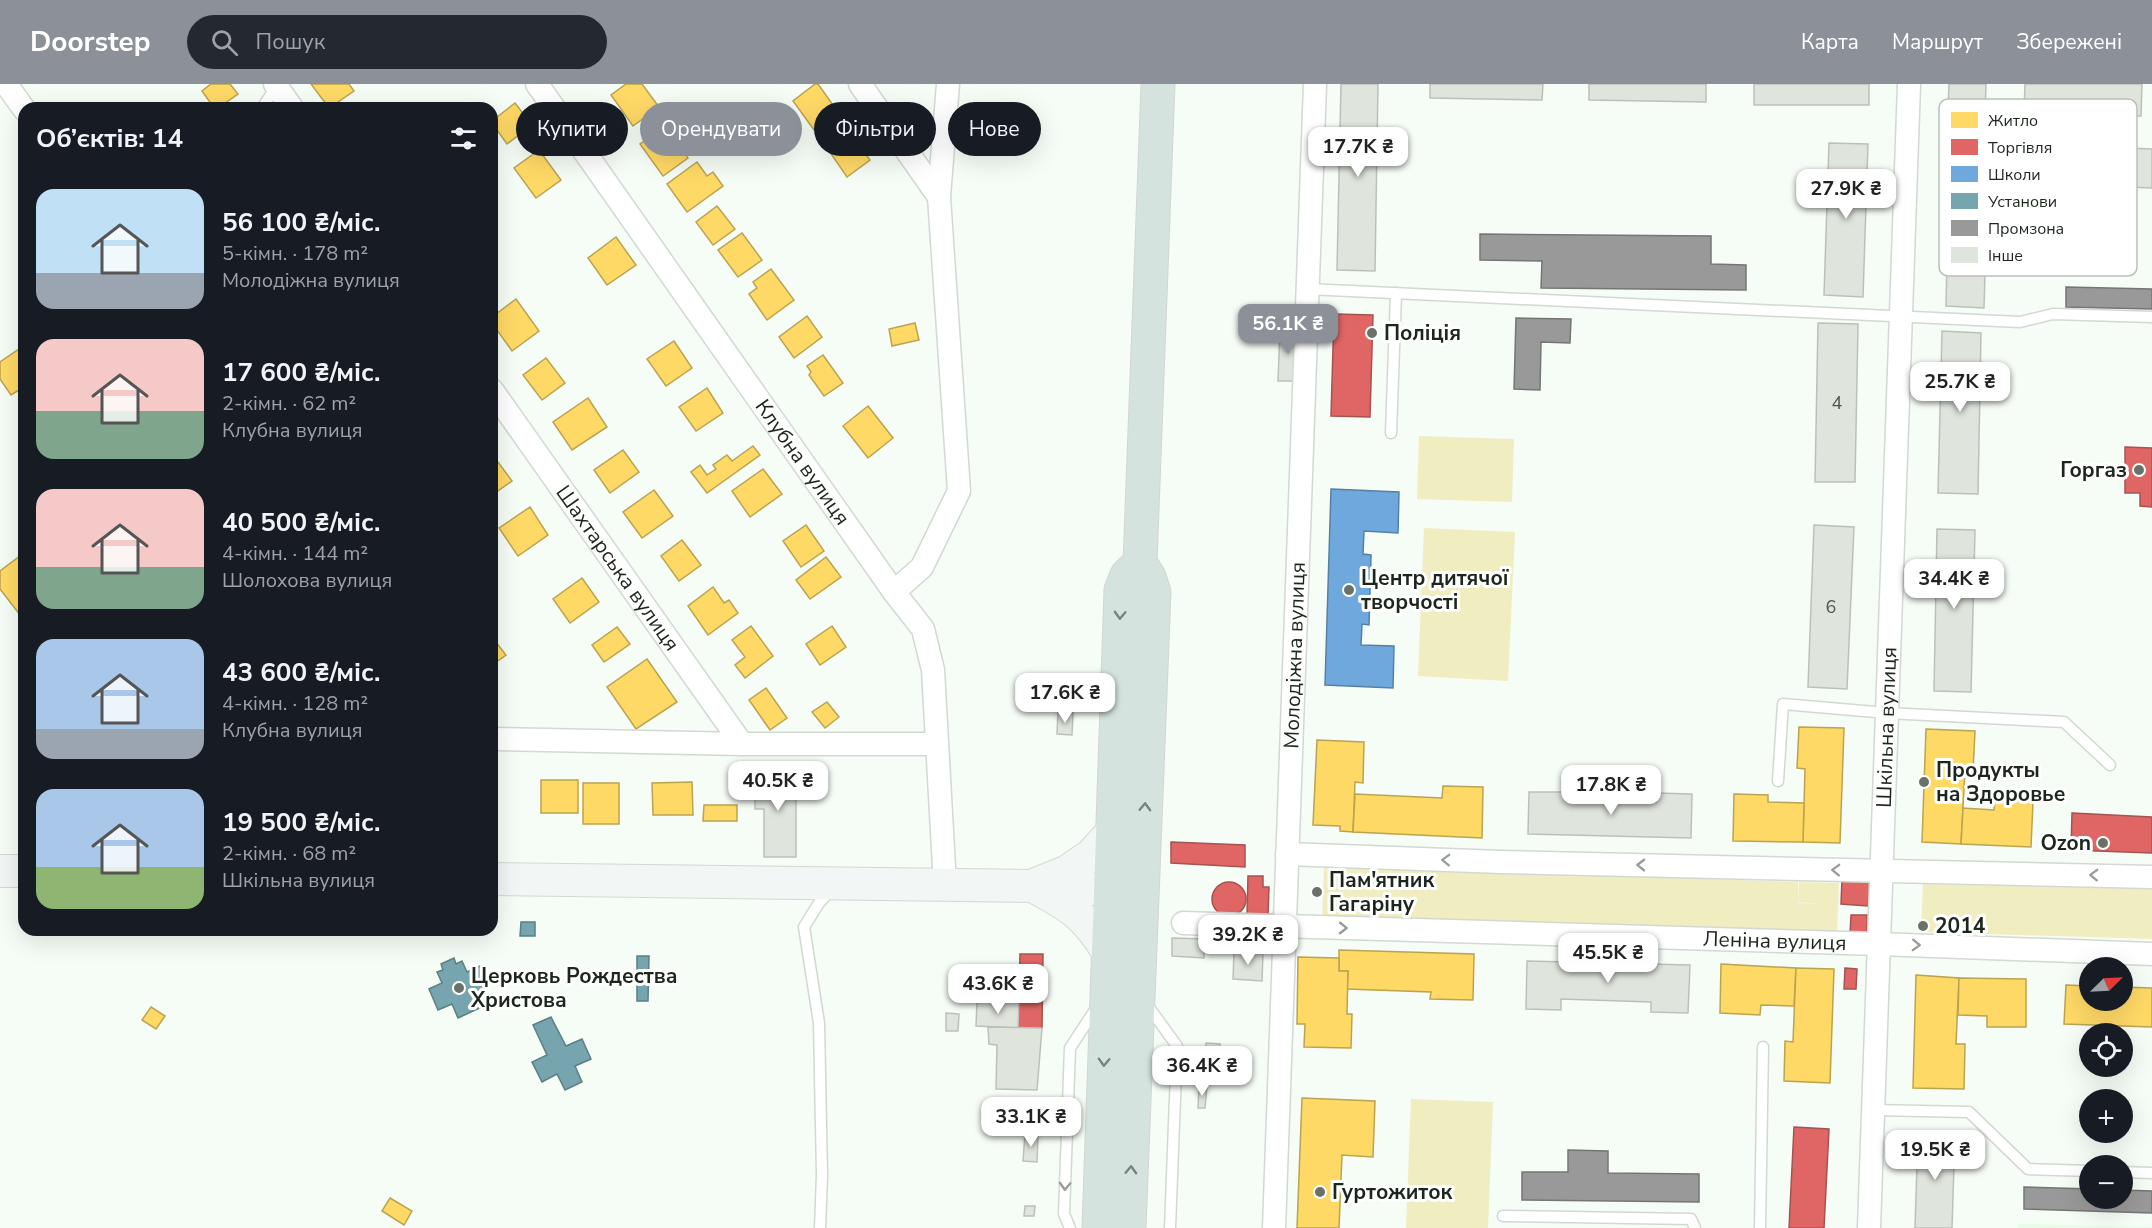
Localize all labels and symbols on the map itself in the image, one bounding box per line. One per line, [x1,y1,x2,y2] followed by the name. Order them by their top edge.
[1939,99,2137,276] legend
[1988,110,2038,132] text: Житло
[1303,127,1413,178] pin: 17.7K ₴
[1988,137,2052,159] text: Торгівля
[1988,164,2041,186] text: Школи
[1791,169,1901,220] pin: 27.9K ₴
[1987,191,2057,213] text: Установи
[1988,218,2064,240] text: Промзона
[1988,245,2023,267] text: Інше
[1233,304,1343,355] pin: 56.1K ₴
[1384,319,1461,347] place label: Поліція
[1365,326,1379,340] marker: Поліція
[1905,362,2015,413] pin: 25.7K ₴
[1832,391,1843,415] house number: 4
[749,394,857,530] street label: Клубна вулиця
[2060,456,2127,484] place label: Горгаз
[2132,463,2146,477] marker: Горгаз
[550,480,686,657] street label: Шахтарська вулиця
[1899,559,2009,610] pin: 34.4K ₴
[1277,562,1312,749] street label: Молодіжна вулиця
[1361,564,1509,616] place label: Центр дитячої творчості
[1342,583,1356,597] marker: Центр дитячої творчості
[1826,595,1836,619] house number: 6
[1114,610,1127,619] one-way arrow
[1870,646,1903,808] street label: Шкільна вулиця
[1010,673,1120,724] pin: 17.6K ₴
[1936,756,2065,808] place label: Продукты на Здоровье
[723,761,833,812] pin: 40.5K ₴
[1556,765,1666,816] pin: 17.8K ₴
[1917,775,1931,789] marker: Продукты на Здоровье
[1139,802,1152,811] one-way arrow
[2040,829,2091,857] place label: Ozon
[2096,836,2110,850] marker: Ozon
[1441,854,1450,866] one-way arrow
[1636,859,1645,872] one-way arrow
[1831,864,1840,876] one-way arrow
[1329,866,1434,918] place label: Пам'ятник Гагаріну
[2089,869,2098,882] one-way arrow
[1310,885,1324,899] marker: Пам'ятник Гагаріну
[1935,912,1986,940] place label: 2014
[1193,915,1303,966] pin: 39.2K ₴
[1916,919,1930,933] marker: 2014
[1339,922,1348,935] one-way arrow
[1703,925,1847,957] street label: Леніна вулиця
[1553,933,1663,984] pin: 45.5K ₴
[1912,939,1921,952] one-way arrow
[2079,957,2133,1011] north arrow
[470,962,678,1014] place label: Церковь Рождества Христова
[943,964,1053,1015] pin: 43.6K ₴
[452,981,466,995] marker: Церковь Рождества Христова
[1147,1046,1257,1097] pin: 36.4K ₴
[1098,1057,1110,1066] one-way arrow
[976,1097,1086,1148] pin: 33.1K ₴
[1880,1130,1990,1181] pin: 19.5K ₴
[1125,1165,1138,1174] one-way arrow
[1332,1178,1453,1206] place label: Гуртожиток
[1058,1182,1071,1191] one-way arrow
[1313,1185,1327,1199] marker: Гуртожиток

